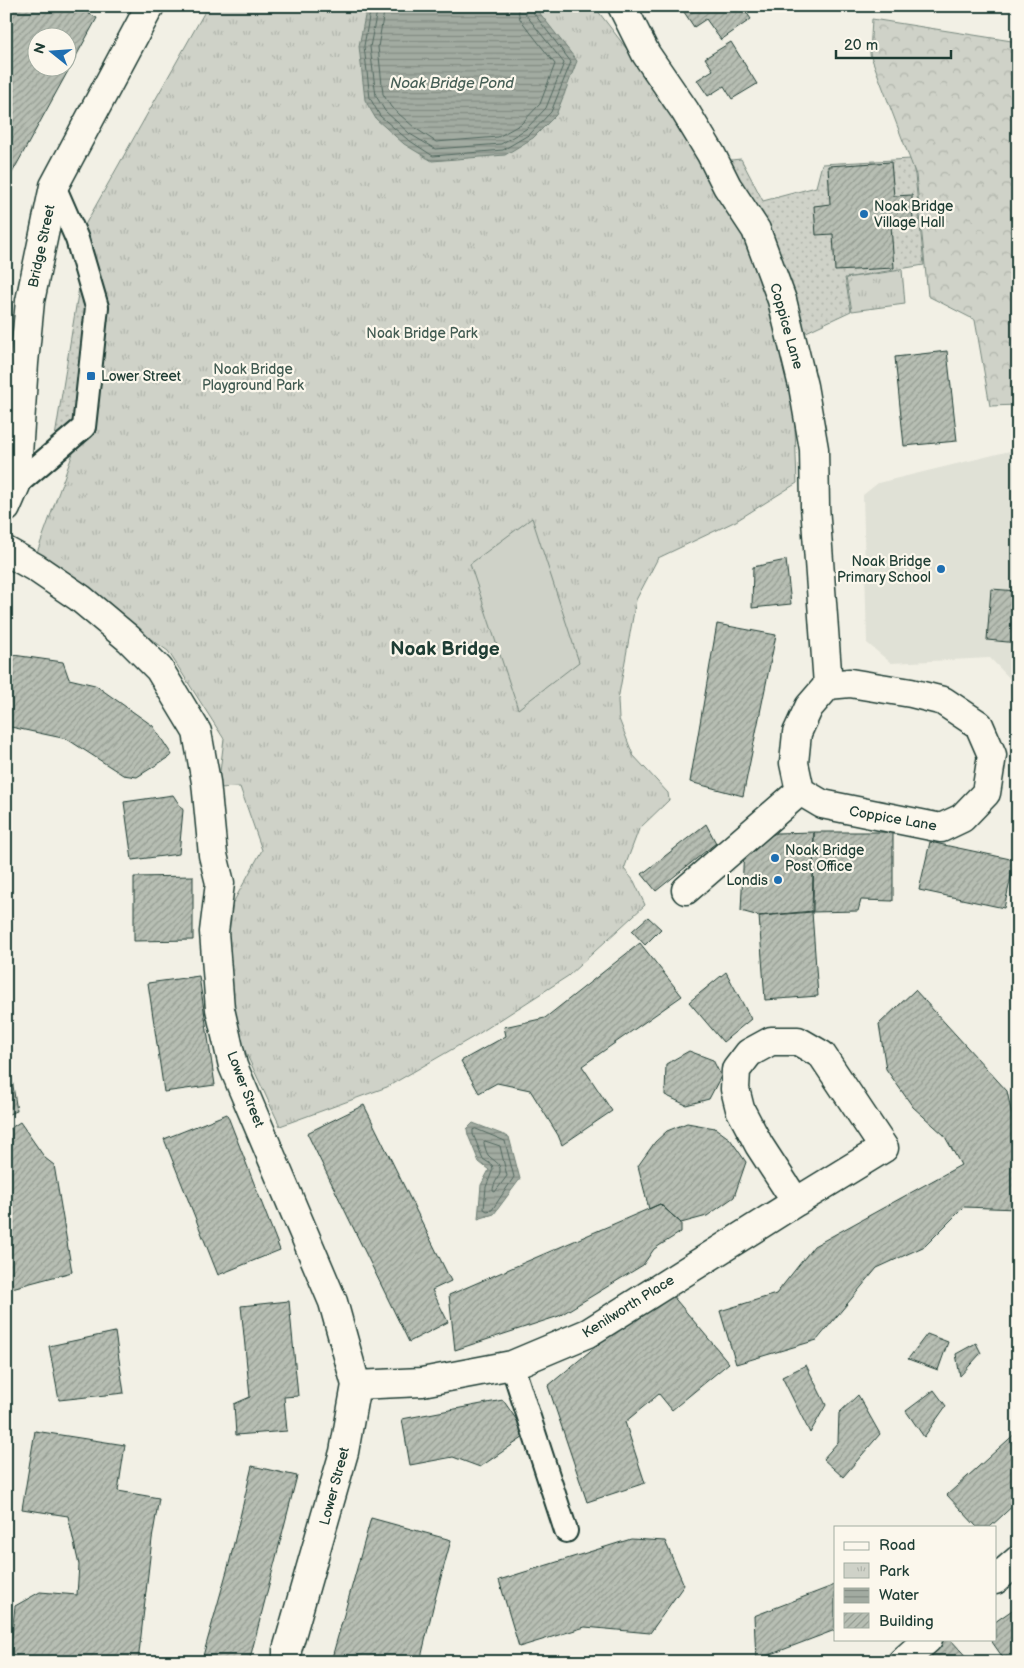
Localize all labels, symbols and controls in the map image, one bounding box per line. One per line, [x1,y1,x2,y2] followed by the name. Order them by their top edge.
[28,28,78,78] north arrow
[836,28,952,60] scale bar
[844,36,878,55] text: 20 m
[30,41,50,56] text: N
[390,74,514,93] water label: Noak Bridge Pond
[874,198,953,231] place label: Noak Bridge Village Hall
[24,202,59,289] street label: Bridge Street
[858,208,870,220] marker: Noak Bridge Village Hall
[766,281,807,371] street label: Coppice Lane
[366,325,478,342] park label: Noak Bridge Park
[202,361,304,394] park label: Noak Bridge Playground Park
[101,368,182,385] place label: Lower Street
[85,370,97,382] marker: Lower Street
[837,553,931,586] place label: Noak Bridge Primary School
[935,563,947,575] marker: Noak Bridge Primary School
[390,638,500,661] district label: Noak Bridge
[848,802,938,835] street label: Coppice Lane
[785,842,864,875] place label: Noak Bridge Post Office
[769,852,781,864] marker: Noak Bridge Post Office
[726,872,768,889] place label: Londis
[772,874,784,886] marker: Londis
[223,1049,268,1130] street label: Lower Street
[579,1271,677,1342] street label: Kenilworth Place
[316,1445,353,1527] street label: Lower Street
[834,1526,996,1640] legend
[879,1536,915,1555] text: Road
[879,1562,910,1581] text: Park
[879,1586,919,1605] text: Water
[879,1612,934,1631] text: Building

